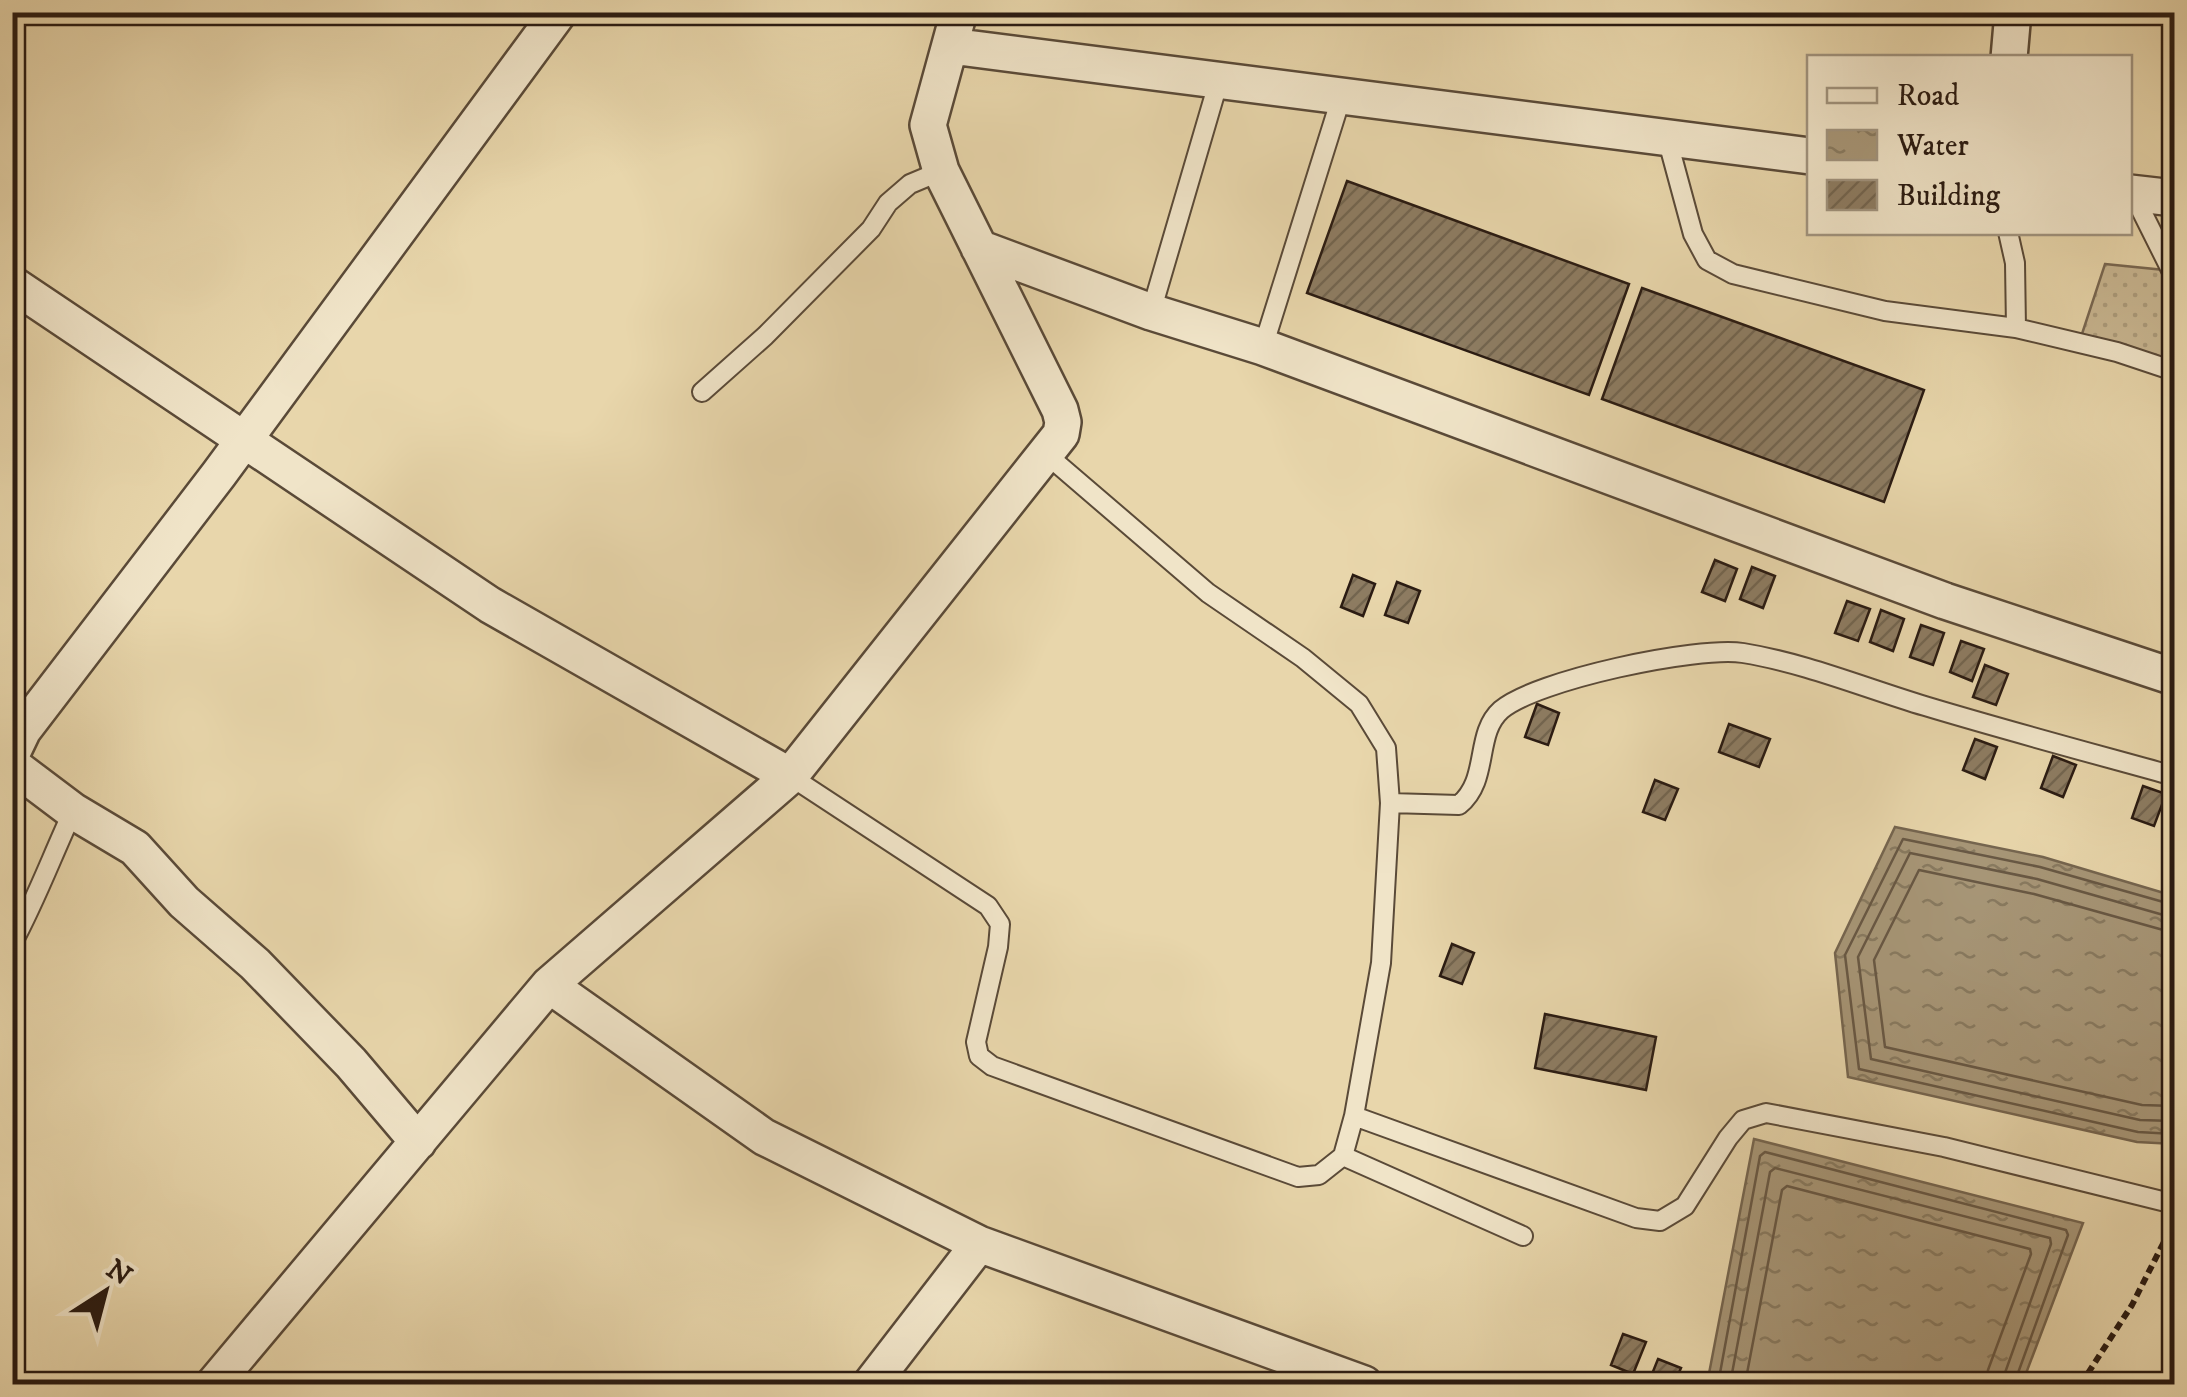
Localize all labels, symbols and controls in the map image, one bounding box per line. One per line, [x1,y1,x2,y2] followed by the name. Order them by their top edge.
[1807,55,2132,235] legend
[1897,78,1959,115] text: Road
[1896,128,1969,165] text: Water
[1897,178,2001,215] text: Building
[55,1242,155,1342] north arrow
[99,1252,138,1294] text: N

